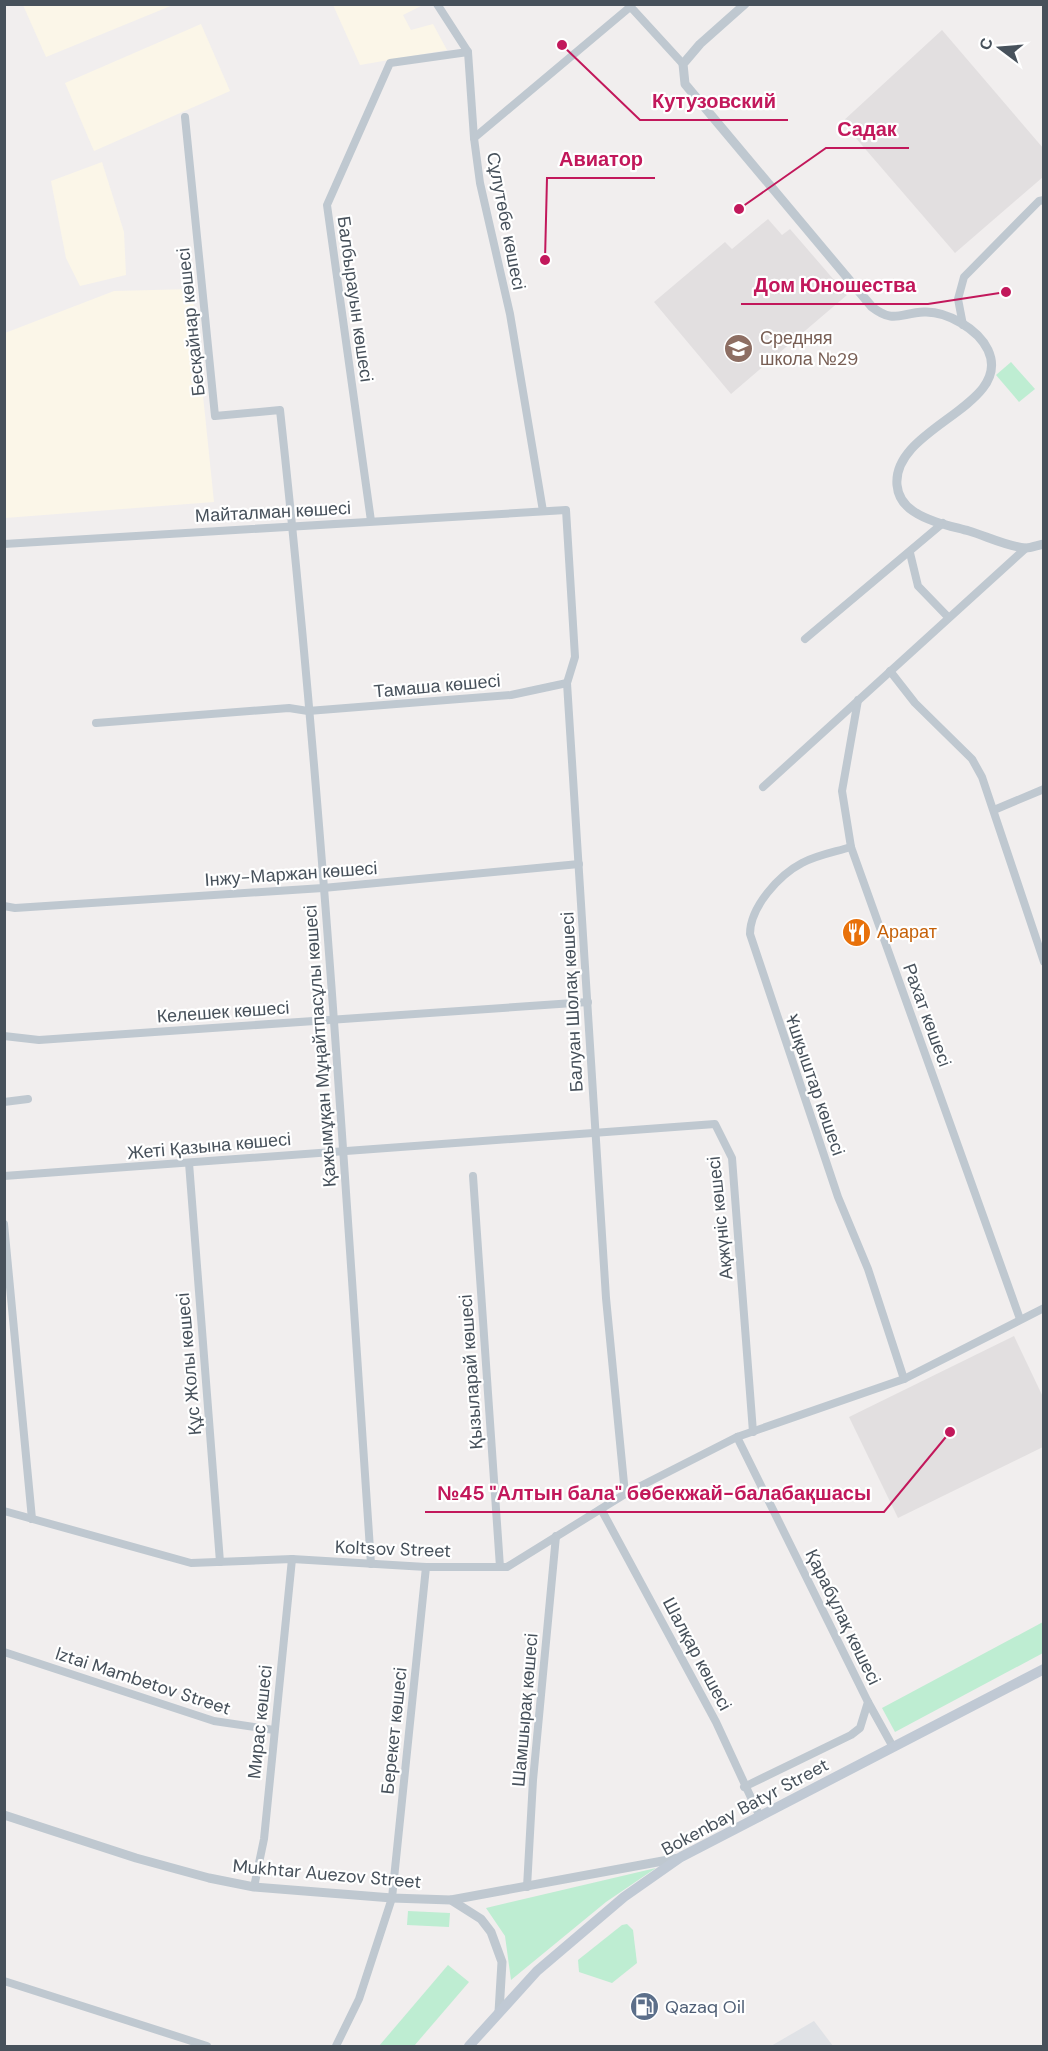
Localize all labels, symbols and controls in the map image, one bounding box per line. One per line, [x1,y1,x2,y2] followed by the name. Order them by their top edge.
[970,18,1030,78] north arrow
[974,35,998,52] text: С
[640,82,788,120] callout: Кутузовский
[652,88,776,114] text: Кутузовский
[826,110,909,148] callout: Садак
[837,116,898,142] text: Садак
[547,140,655,178] callout: Авиатор
[559,146,643,172] text: Авиатор
[481,150,531,292] street label: Сұлутөбе көшесі
[331,214,379,384] street label: Балбырауын көшесі
[171,247,211,397] street label: Бесқайнар көшесі
[741,266,928,304] callout: Дом Юношества
[754,272,917,298] text: Дом Юношества
[760,326,858,371] place label: Средняя школа №29
[723,332,755,364] school or university icon: Средняя школа №29
[194,496,352,528] street label: Майталман көшесі
[373,669,501,703] street label: Тамаша көшесі
[204,856,378,892] street label: Інжу-Маржан көшесі
[298,904,342,1188] street label: Қажымұқан Мұңайтпасұлы көшесі
[555,911,589,1093] street label: Балуан Шолақ көшесі
[840,916,872,948] restaurant icon: Арарат
[877,920,937,944] place label: Арарат
[897,960,957,1070] street label: Рахат көшесі
[156,995,290,1029] street label: Келешек көшесі
[780,1011,850,1159] street label: Ұшқыштар көшесі
[126,1127,292,1165] street label: Жеті Қазына көшесі
[702,1155,738,1281] street label: Ақжүніс көшесі
[171,1292,207,1436] street label: Құс Жолы көшесі
[454,1294,488,1450] street label: Қызыларай көшесі
[425,1474,884,1512] callout: №45 "Алтын бала" бөбекжай-балабақшасы
[437,1480,871,1506] text: №45 "Алтын бала" бөбекжай-балабақшасы
[335,1535,451,1563] street label: Koltsov Street
[800,1545,886,1689] street label: Қарабұлақ көшесі
[657,1593,737,1715] street label: Шалқар көшесі
[506,1632,544,1788] street label: Шамшырақ көшесі
[52,1641,234,1721] street label: Iztai Mambetov Street
[242,1664,278,1780] street label: Мирас көшесі
[375,1666,413,1796] street label: Берекет көшесі
[657,1753,833,1861] street label: Bokenbay Batyr Street
[232,1854,422,1894] street label: Mukhtar Auezov Street
[628,1991,660,2023] fuel station icon: Qazaq Oil
[665,1995,745,2019] place label: Qazaq Oil

